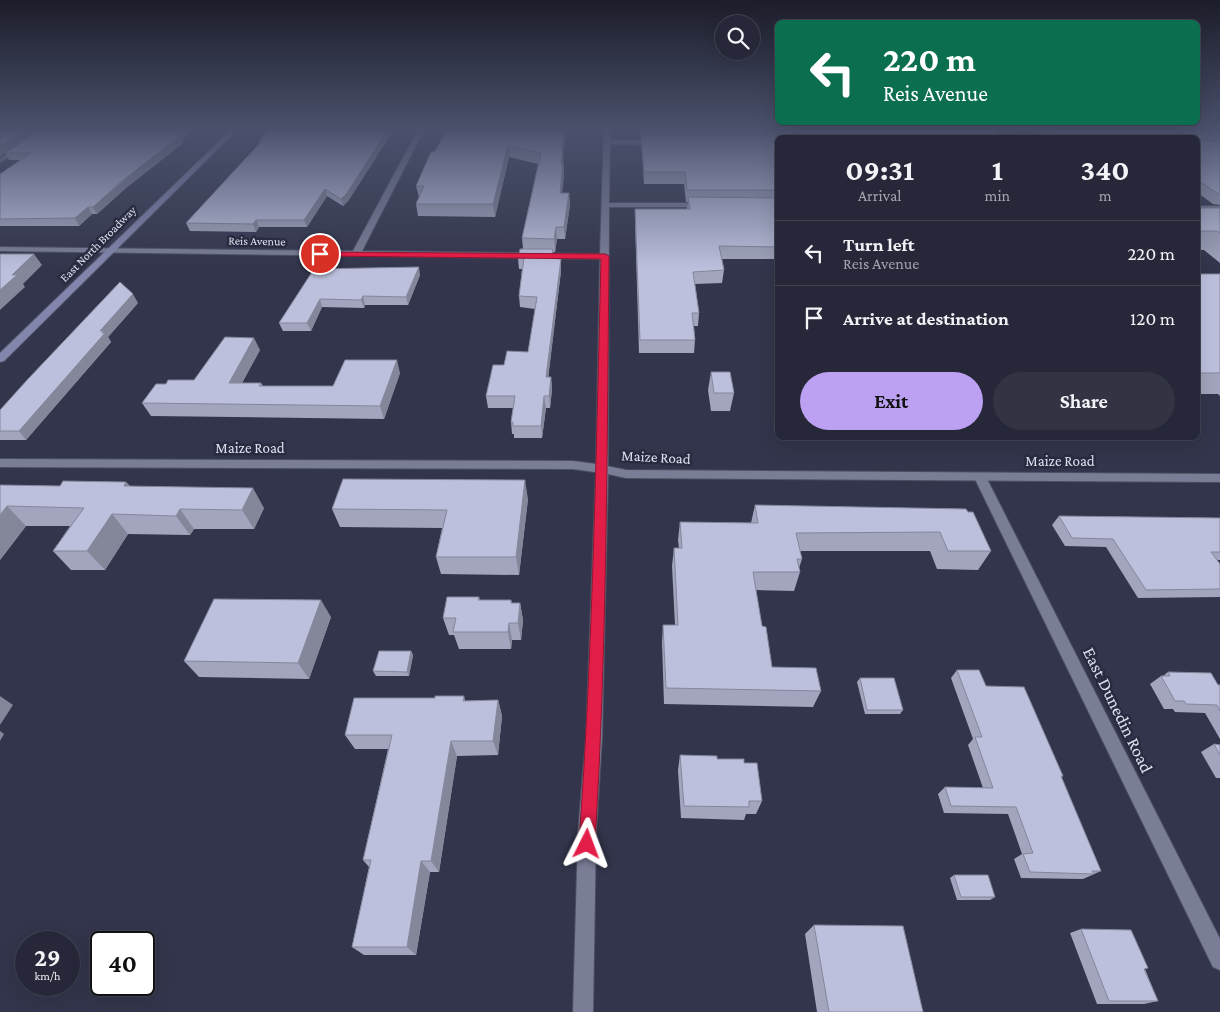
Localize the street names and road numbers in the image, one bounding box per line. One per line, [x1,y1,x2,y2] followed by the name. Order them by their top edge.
[57,203,139,285] street label: East North Broadway
[228,234,286,248] street label: Reis Avenue
[215,440,285,456] street label: Maize Road
[621,447,691,467] street label: Maize Road
[1025,453,1095,469] street label: Maize Road
[1079,644,1157,777] street label: East Dunedin Road

